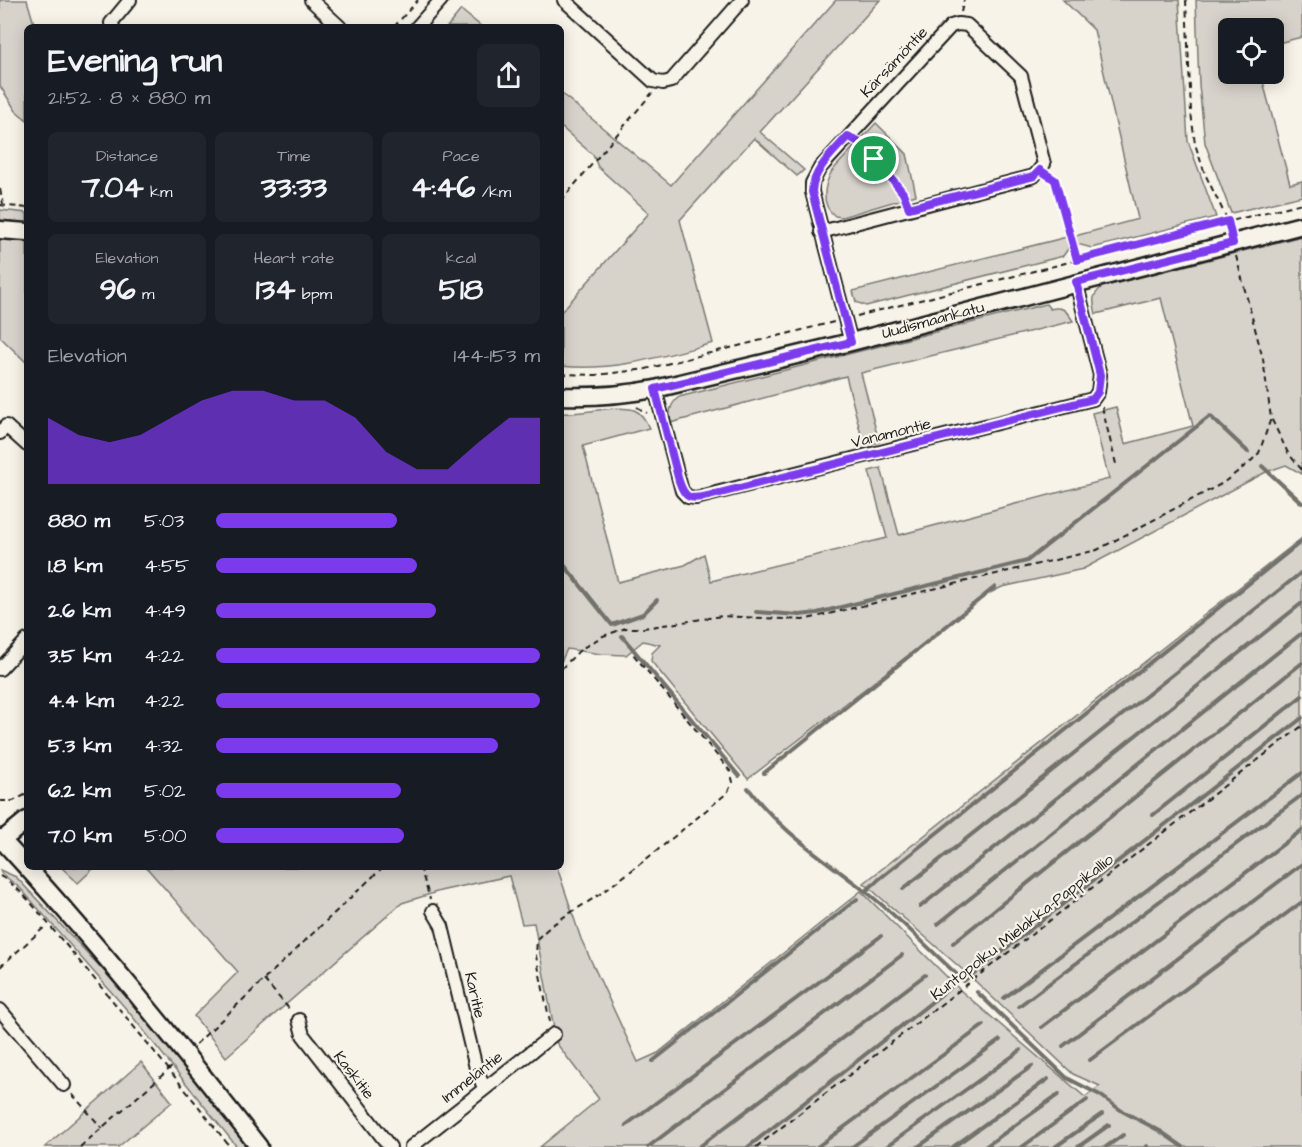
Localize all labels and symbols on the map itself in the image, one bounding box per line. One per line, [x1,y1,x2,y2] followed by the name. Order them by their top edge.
[855,21,933,102] street label: Kärsämöntie
[848,133,899,184] pin
[879,296,987,344] street label: Uudismaankatu
[849,412,933,454] street label: Vanamontie
[926,849,1118,1005] street label: Kuntopolku Mielakka-Pappikallio
[459,970,491,1021] street label: Karitie
[328,1046,380,1104] street label: Kaskitie
[437,1046,507,1108] street label: Immeläntie

